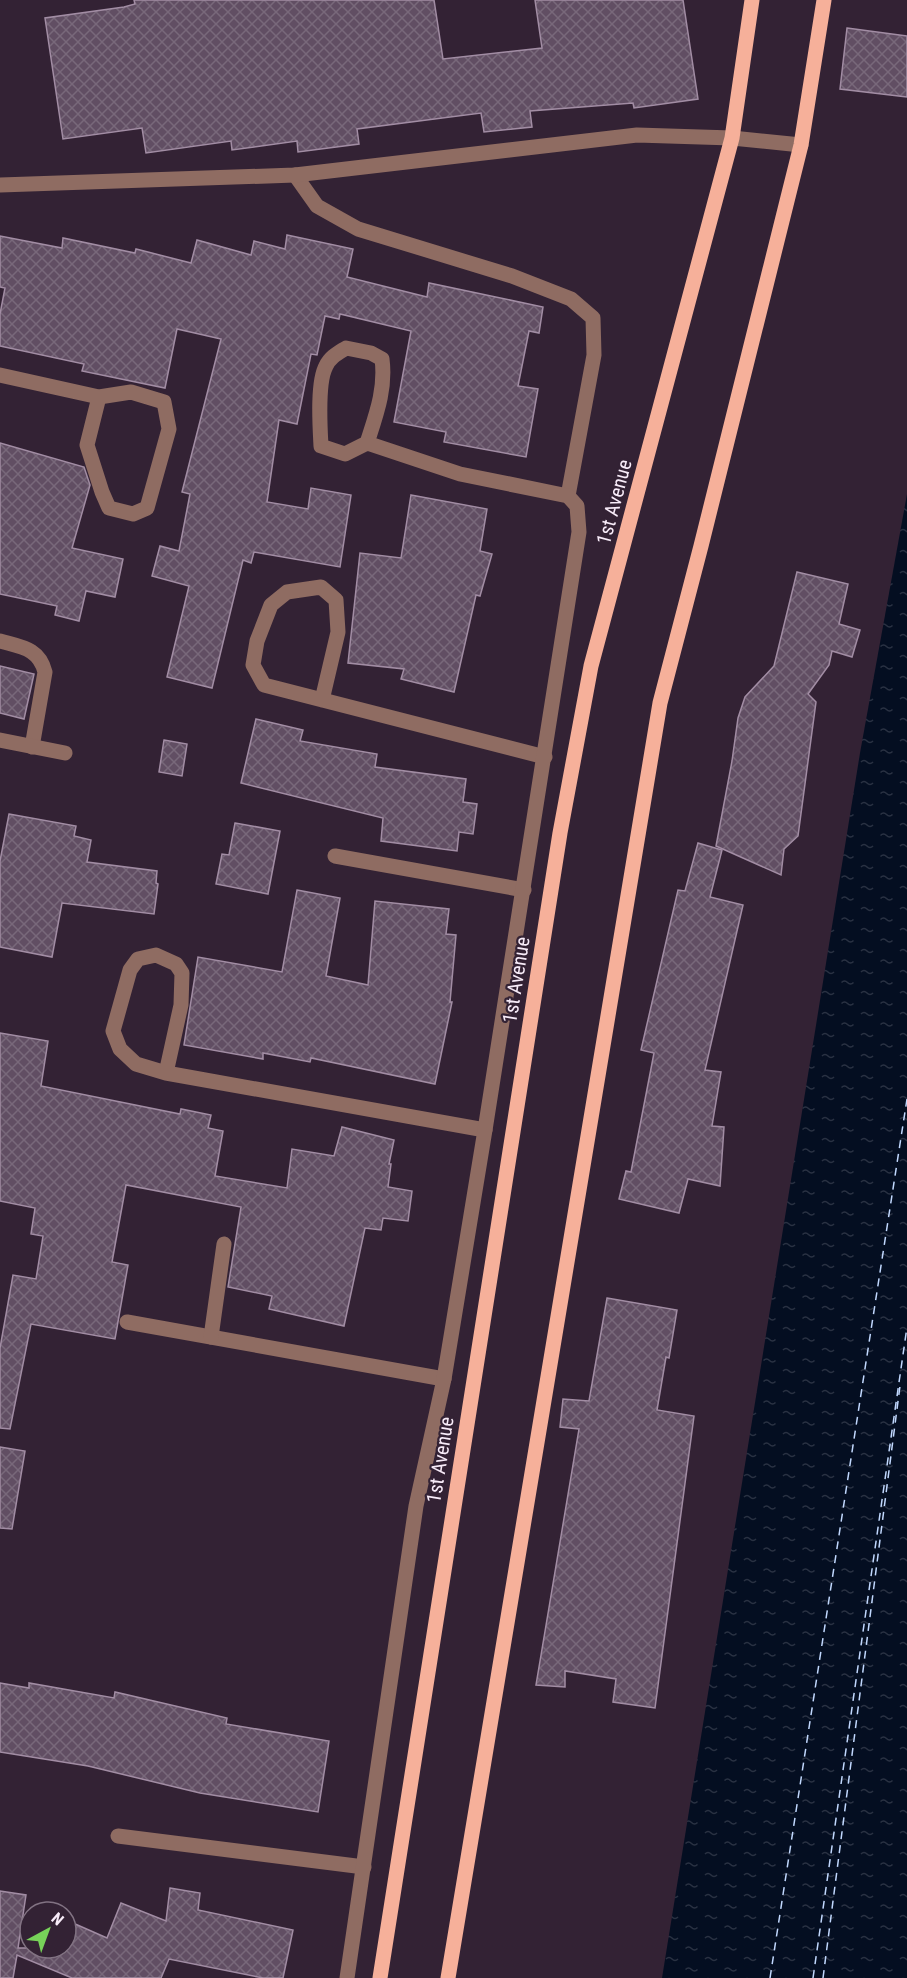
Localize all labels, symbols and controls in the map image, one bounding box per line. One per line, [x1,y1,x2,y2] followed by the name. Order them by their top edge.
[591,457,637,547] street label: 1st Avenue
[497,935,535,1025] street label: 1st Avenue
[421,1415,459,1505] street label: 1st Avenue
[18,1900,78,1960] north arrow
[48,1909,67,1929] text: N

